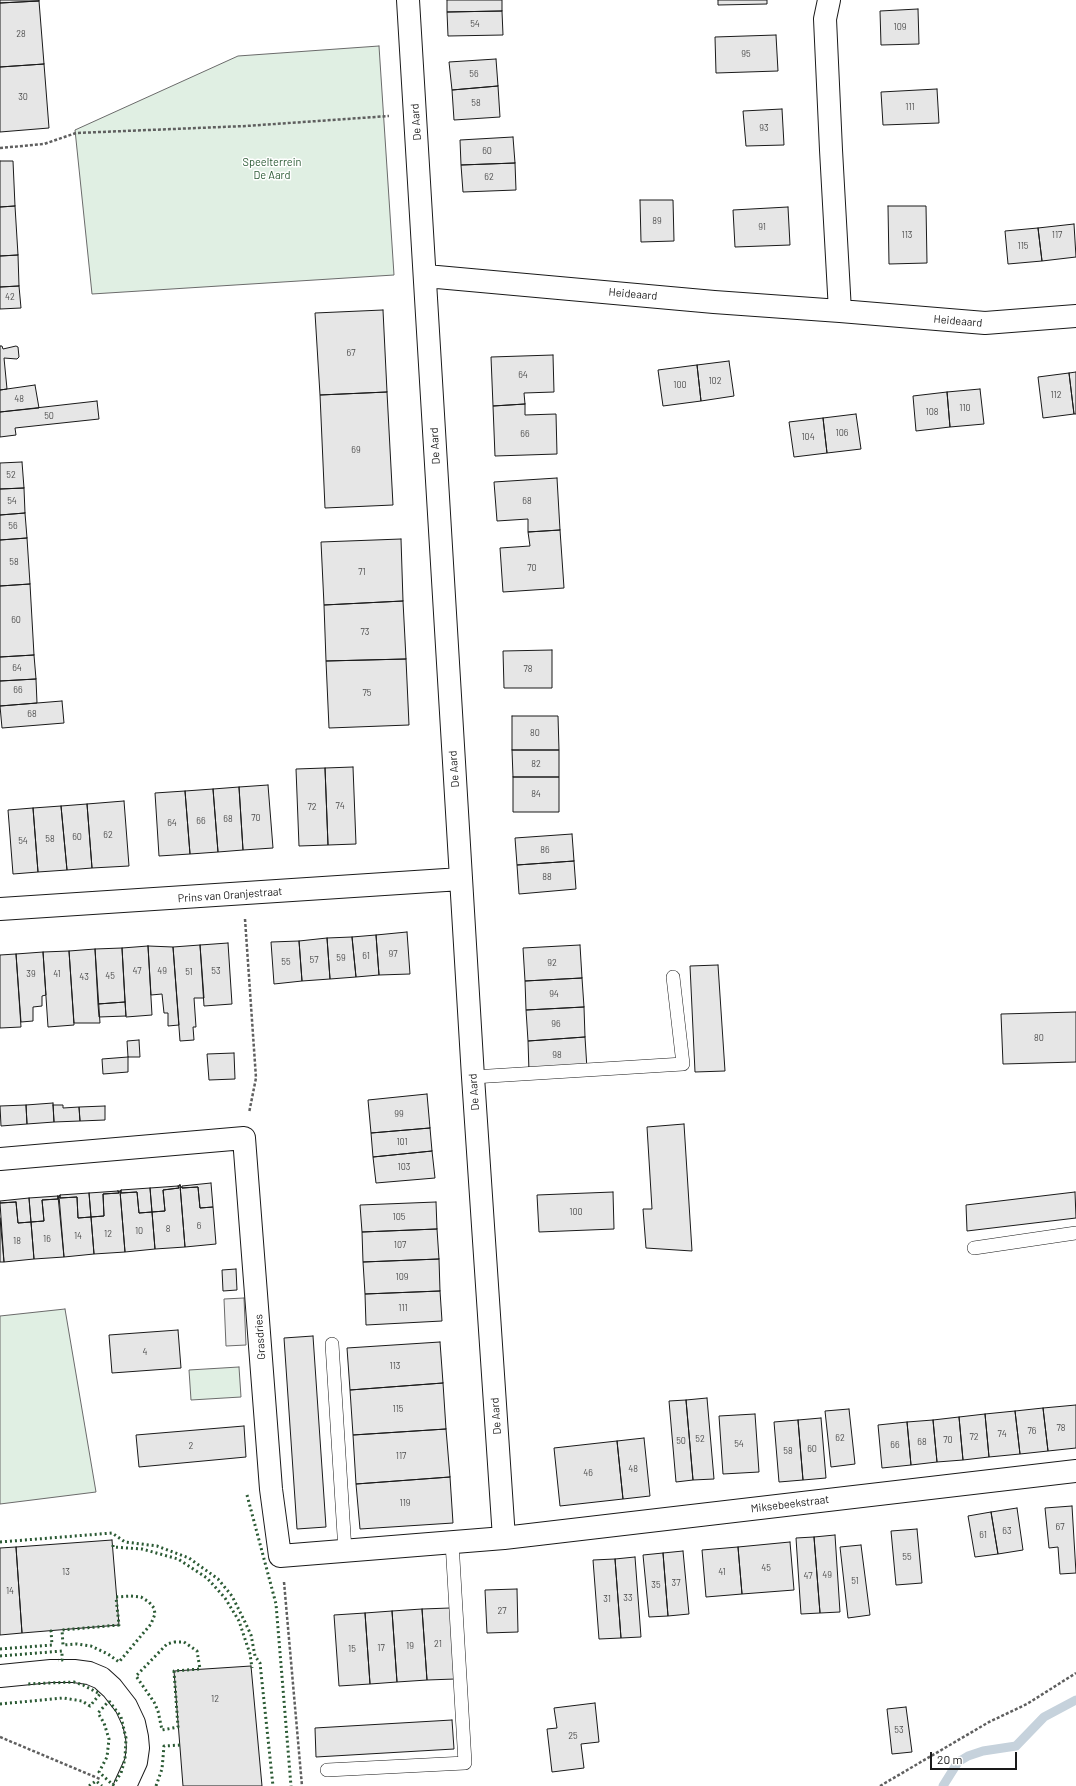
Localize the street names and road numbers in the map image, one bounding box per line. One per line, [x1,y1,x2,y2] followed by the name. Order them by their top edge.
[408,103,424,141] street label: De Aard
[608,285,658,303] street label: Heideaard
[933,312,983,330] street label: Heideaard
[427,427,443,465] street label: De Aard
[446,750,462,788] street label: De Aard
[177,885,283,905] street label: Prins van Oranjestraat
[466,1073,482,1111] street label: De Aard
[252,1314,268,1360] street label: Grasdries
[488,1397,504,1435] street label: De Aard
[750,1493,830,1515] street label: Miksebeekstraat

